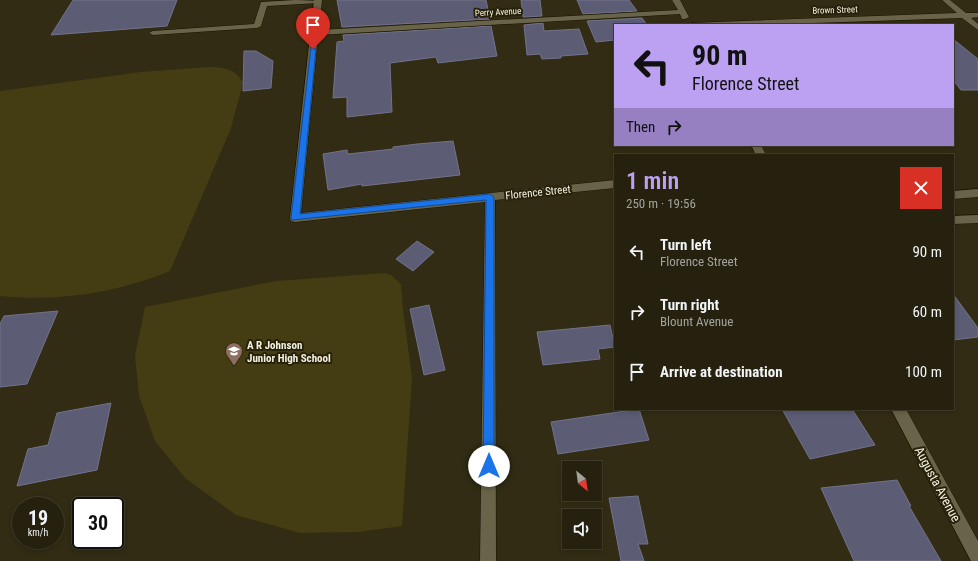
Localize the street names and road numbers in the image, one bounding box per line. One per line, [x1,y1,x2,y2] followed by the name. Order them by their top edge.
[812,4,858,16] street label: Brown Street
[475,6,521,18] street label: Perry Avenue
[505,183,571,202] street label: Florence Street
[911,444,964,524] street label: Augusta Avenue

